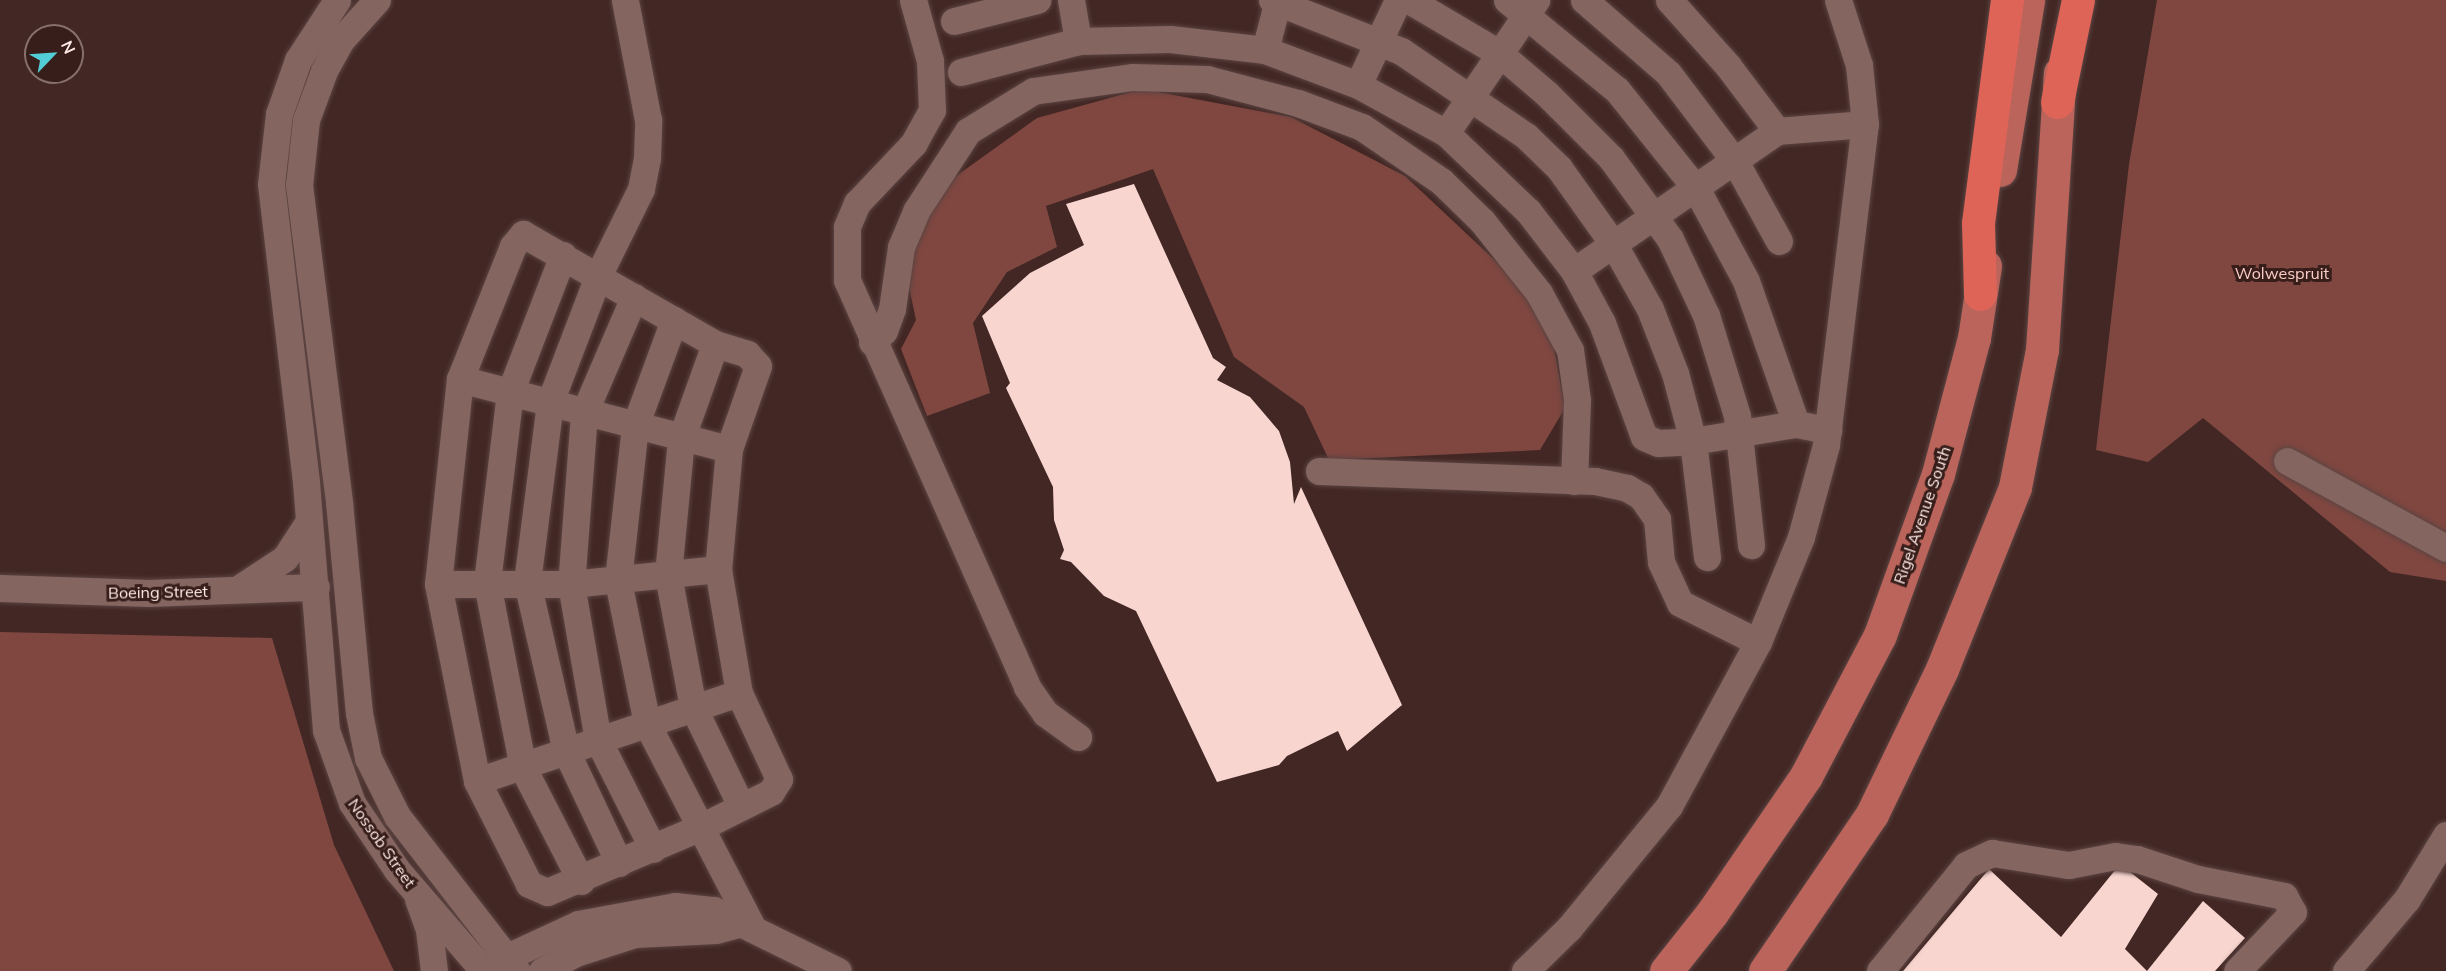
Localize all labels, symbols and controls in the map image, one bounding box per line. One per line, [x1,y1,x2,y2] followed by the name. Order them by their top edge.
[24,24,84,84] north arrow
[57,38,80,57] text: N
[2235,263,2329,283] park label: Wolwespruit
[1889,444,1955,586] street label: Rigel Avenue South
[108,582,208,602] street label: Boeing Street
[344,795,420,891] street label: Nossob Street

